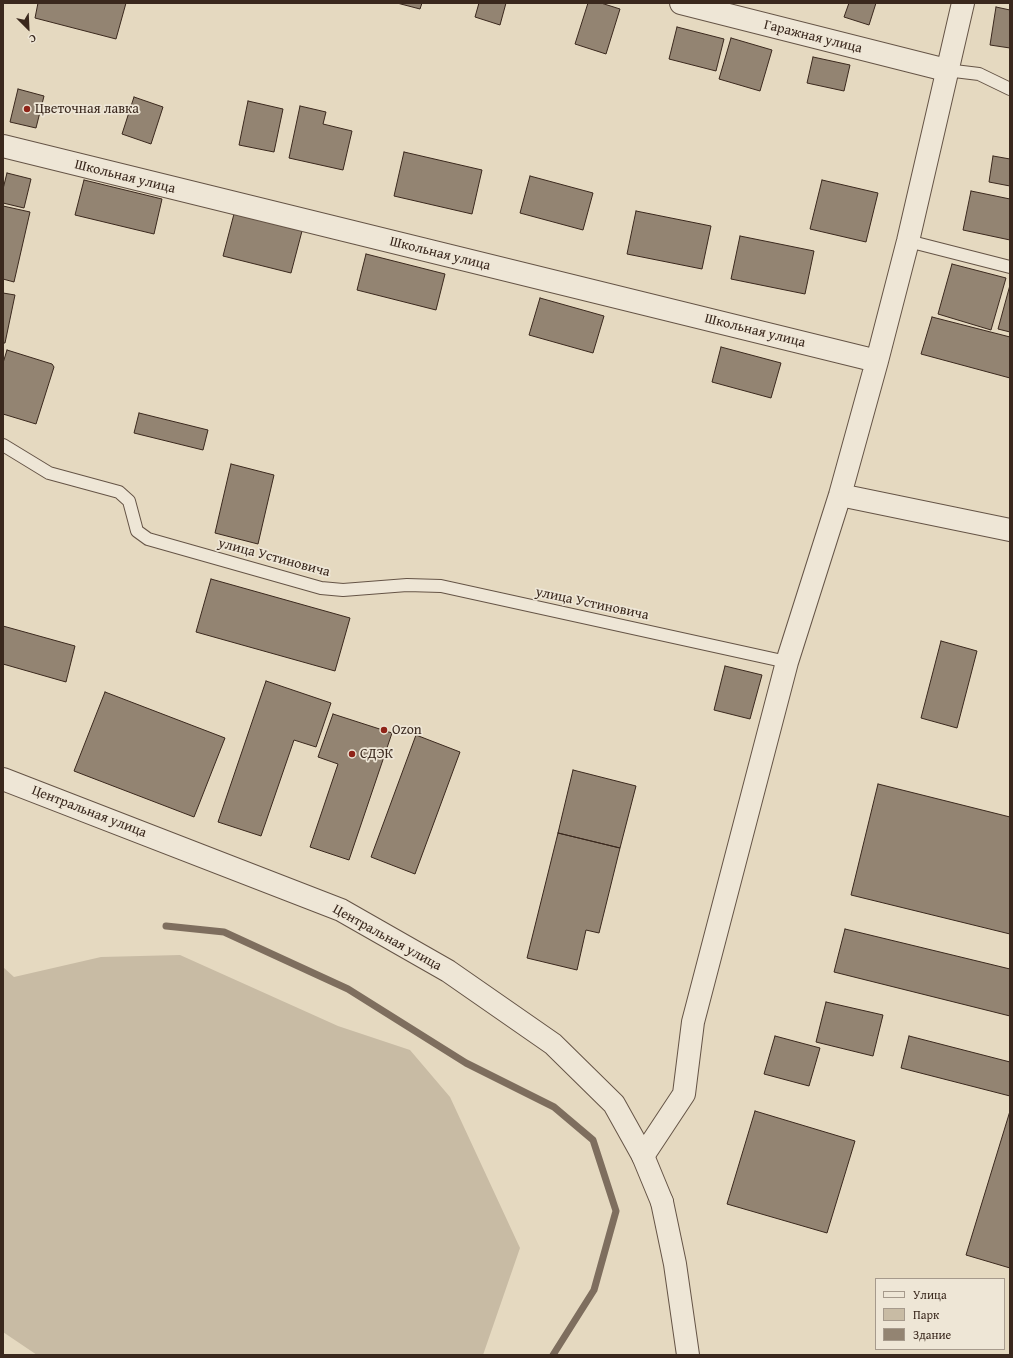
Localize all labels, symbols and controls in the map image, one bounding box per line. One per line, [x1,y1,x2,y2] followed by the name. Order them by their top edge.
[8,8,48,48] north arrow
[762,17,864,57] street label: Гаражная улица
[27,30,39,48] text: С
[35,101,139,117] place label: Цветочная лавка
[22,104,32,114] marker: Цветочная лавка
[73,156,177,198] street label: Школьная улица
[388,233,492,275] street label: Школьная улица
[703,310,807,352] street label: Школьная улица
[216,535,332,581] street label: улица Устиновича
[534,584,650,624] street label: улица Устиновича
[392,722,422,738] place label: Ozon
[379,725,389,735] marker: Ozon
[360,746,393,762] place label: СДЭК
[347,749,357,759] marker: СДЭК
[29,782,149,842] street label: Центральная улица
[330,901,444,975] street label: Центральная улица
[875,1278,1005,1350] legend
[913,1286,947,1303] text: Улица
[913,1306,939,1323] text: Парк
[913,1326,951,1343] text: Здание

